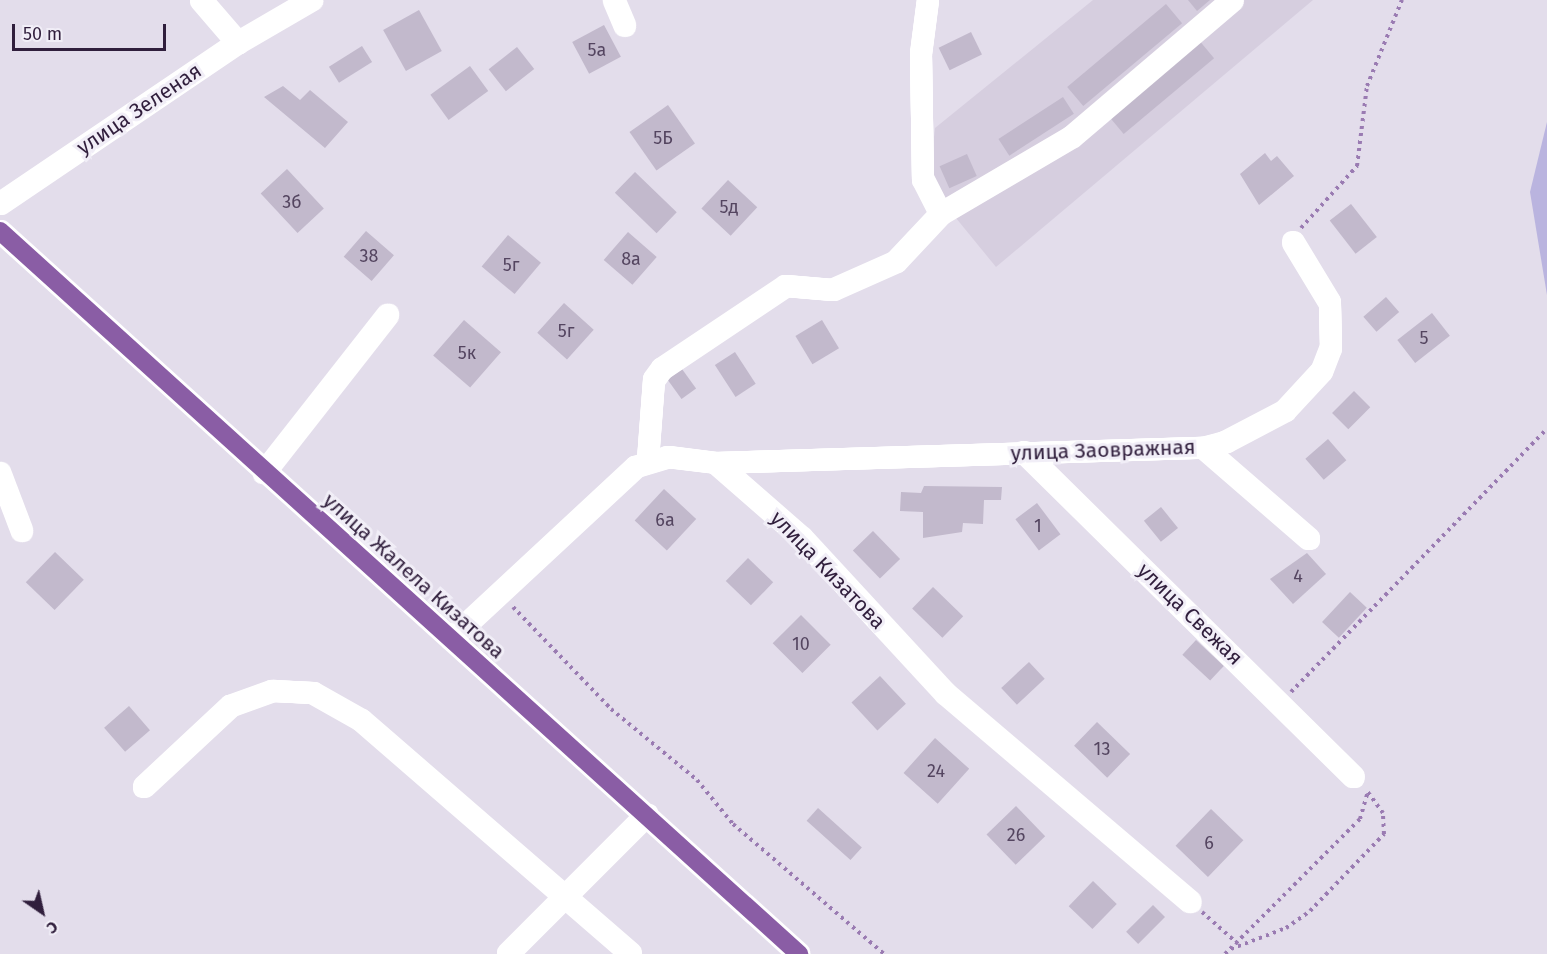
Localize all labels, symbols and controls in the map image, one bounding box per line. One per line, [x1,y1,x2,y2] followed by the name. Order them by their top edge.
[15,12,170,50] scale bar
[23,23,62,45] text: 50 m
[588,39,606,61] house number: 5а
[72,58,206,160] street label: улица Зеленая
[653,127,673,149] house number: 5Б
[282,191,302,213] house number: 3б
[720,196,738,218] house number: 5д
[360,245,378,267] house number: 38
[621,248,641,270] house number: 8а
[503,254,519,276] house number: 5г
[558,320,574,342] house number: 5г
[1419,327,1429,349] house number: 5
[458,342,476,364] house number: 5к
[1010,434,1196,466] street label: улица Заовражная
[318,488,510,664] street label: улица Жалела Кизатова
[765,506,891,634] street label: улица Кизатова
[655,509,675,531] house number: 6а
[1034,515,1042,537] house number: 1
[1132,558,1248,670] street label: улица Свежая
[1293,565,1303,587] house number: 4
[792,633,810,655] house number: 10
[1094,738,1110,760] house number: 13
[927,760,945,782] house number: 24
[1007,824,1025,846] house number: 26
[1204,832,1214,854] house number: 6
[12,882,72,942] north arrow
[43,917,61,938] text: С

